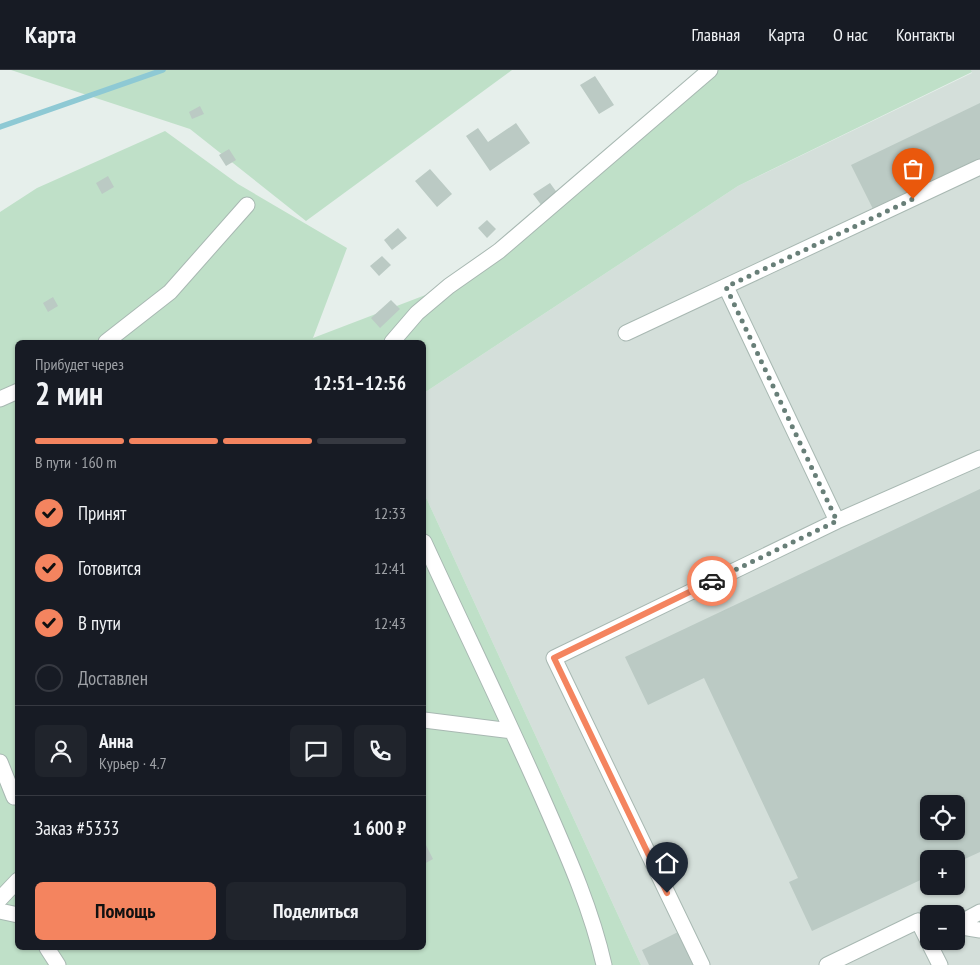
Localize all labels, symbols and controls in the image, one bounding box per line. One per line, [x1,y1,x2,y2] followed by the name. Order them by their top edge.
[25,19,76,50] text: Карта
[692,23,740,46] text: Главная
[768,23,805,46] text: Карта
[833,23,868,46] text: О нас
[896,23,955,46] text: Контакты
[892,148,934,199] pin
[899,155,927,183] icon: bag
[35,354,124,374] text: Прибудет через
[313,371,406,395] text: 12:51–12:56
[35,372,103,414] text: 2 мин
[35,452,117,472] text: В пути · 160 m
[35,499,63,527] icon: check
[78,501,126,525] text: Принят
[374,503,406,523] text: 12:33
[35,554,63,582] icon: check
[78,556,141,580] text: Готовится
[687,556,737,606] courier
[374,558,406,578] text: 12:41
[698,567,726,595] icon: car
[35,609,63,637] icon: check
[78,611,121,635] text: В пути
[374,613,406,633] text: 12:43
[78,666,148,690] text: Доставлен
[35,725,87,777] button: person
[290,725,342,777] button: chat
[354,725,406,777] button: phone
[99,729,133,753] text: Анна
[99,753,167,773] text: Курьер · 4.7
[920,795,965,950] map controls
[920,795,965,840] button: locate
[35,816,119,840] text: Заказ #5333
[353,816,406,840] text: 1 600 ₽
[646,842,688,893] pin
[653,849,681,877] icon: home
[920,850,965,895] button: +
[35,882,216,940] button: Помощь
[226,882,406,940] button: Поделиться
[920,905,965,950] button: −

